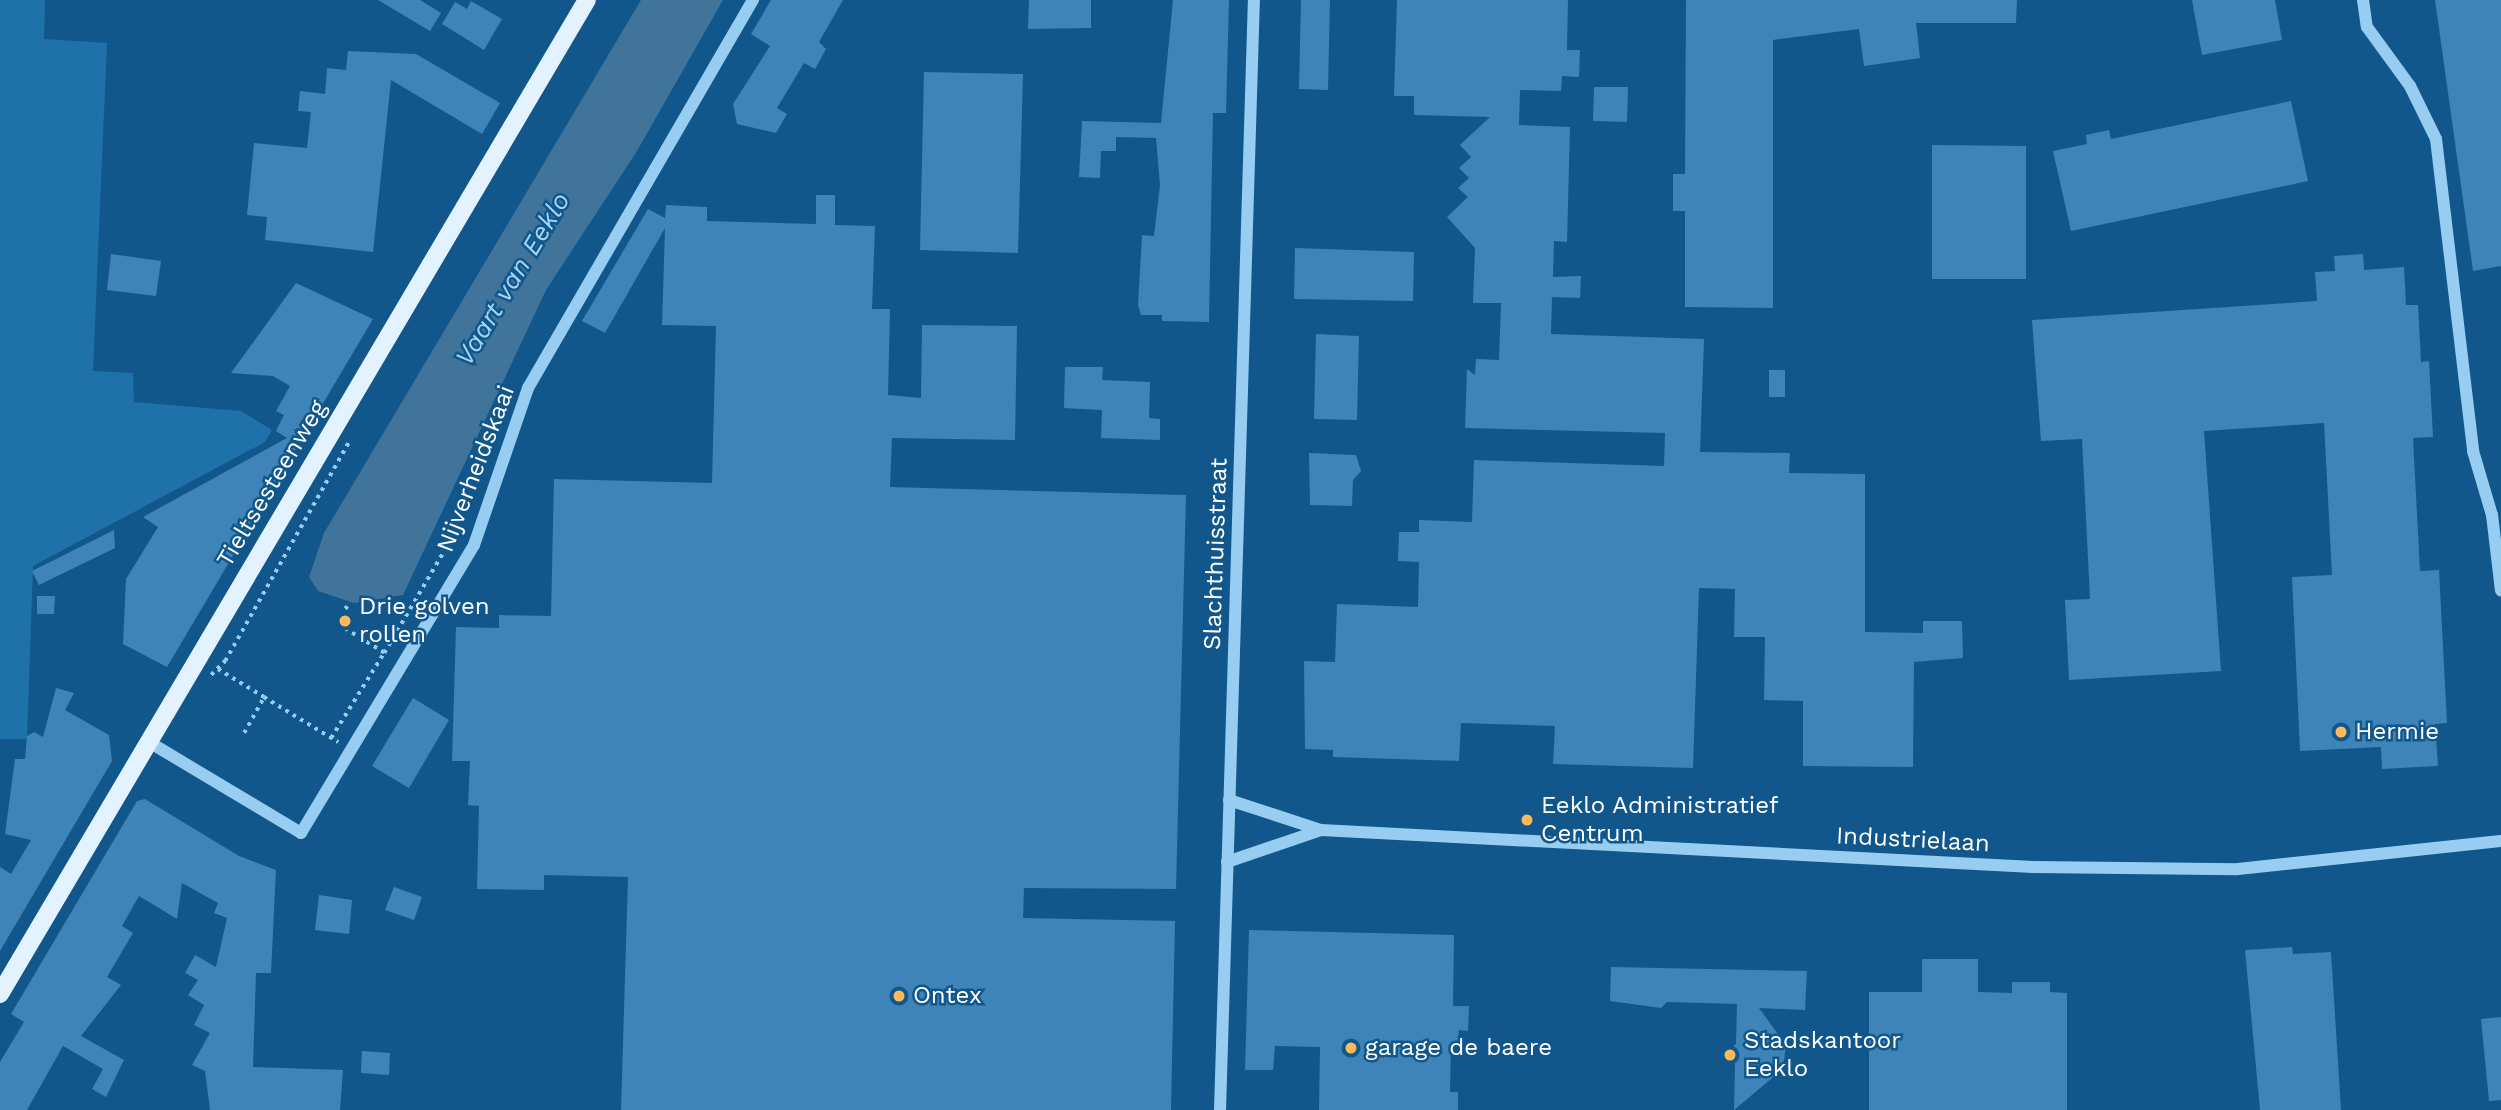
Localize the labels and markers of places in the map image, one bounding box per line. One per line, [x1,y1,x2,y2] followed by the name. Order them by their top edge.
[359,593,490,649] place label: Drie golven rollen
[337,613,353,629] marker: Drie golven rollen
[2355,718,2439,746] place label: Hermie
[2333,724,2349,740] marker: Hermie
[1541,792,1779,848] place label: Eeklo Administratief Centrum
[1519,812,1535,828] marker: Eeklo Administratief Centrum
[913,982,982,1010] place label: Ontex
[891,988,907,1004] marker: Ontex
[1744,1027,1901,1083] place label: Stadskantoor Eeklo
[1365,1034,1552,1062] place label: garage de baere
[1343,1040,1359,1056] marker: garage de baere
[1722,1047,1738,1063] marker: Stadskantoor Eeklo

